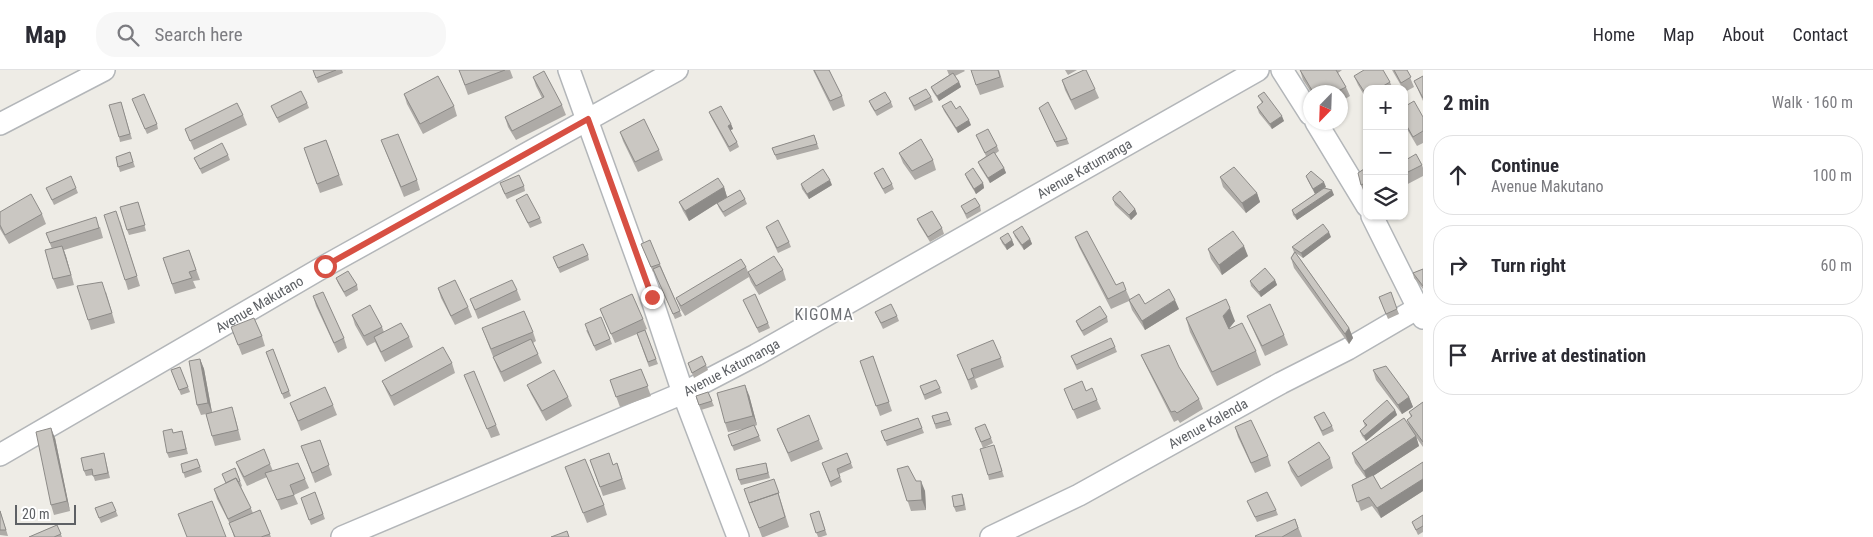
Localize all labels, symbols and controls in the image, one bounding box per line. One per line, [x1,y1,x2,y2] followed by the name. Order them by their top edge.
[96,12,446,57] search box
[25,21,66,49] text: Map
[114,21,142,49] icon: search
[154,23,243,46] text: Search here
[1593,24,1635,45] text: Home
[1663,24,1694,45] text: Map
[1722,24,1764,45] text: About
[1792,24,1848,45] text: Contact
[1303,85,1348,130] north arrow
[1363,85,1408,220] map controls
[1363,85,1408,130] button: +
[1443,91,1490,115] text: 2 min
[1772,93,1853,112] text: Walk · 160 m
[1363,130,1408,175] button: −
[1034,135,1135,202] street label: Avenue Katumanga
[1491,154,1559,177] text: Continue
[1444,161,1472,189] icon: ahead
[1813,166,1852,185] text: 100 m
[1363,175,1408,220] button: layers
[1491,177,1604,196] text: Avenue Makutano
[1444,251,1472,279] icon: right
[1491,254,1566,277] text: Turn right
[314,255,337,278] route start
[1820,256,1852,275] text: 60 m
[213,272,306,336] street label: Avenue Makutano
[641,286,664,309] route end
[794,305,854,324] district label: KIGOMA
[681,335,782,399] street label: Avenue Katumanga
[1444,341,1472,369] icon: arrive
[1491,344,1646,367] text: Arrive at destination
[1166,395,1250,452] street label: Avenue Kalenda
[15,502,76,525] scale bar
[22,506,50,522] text: 20 m

